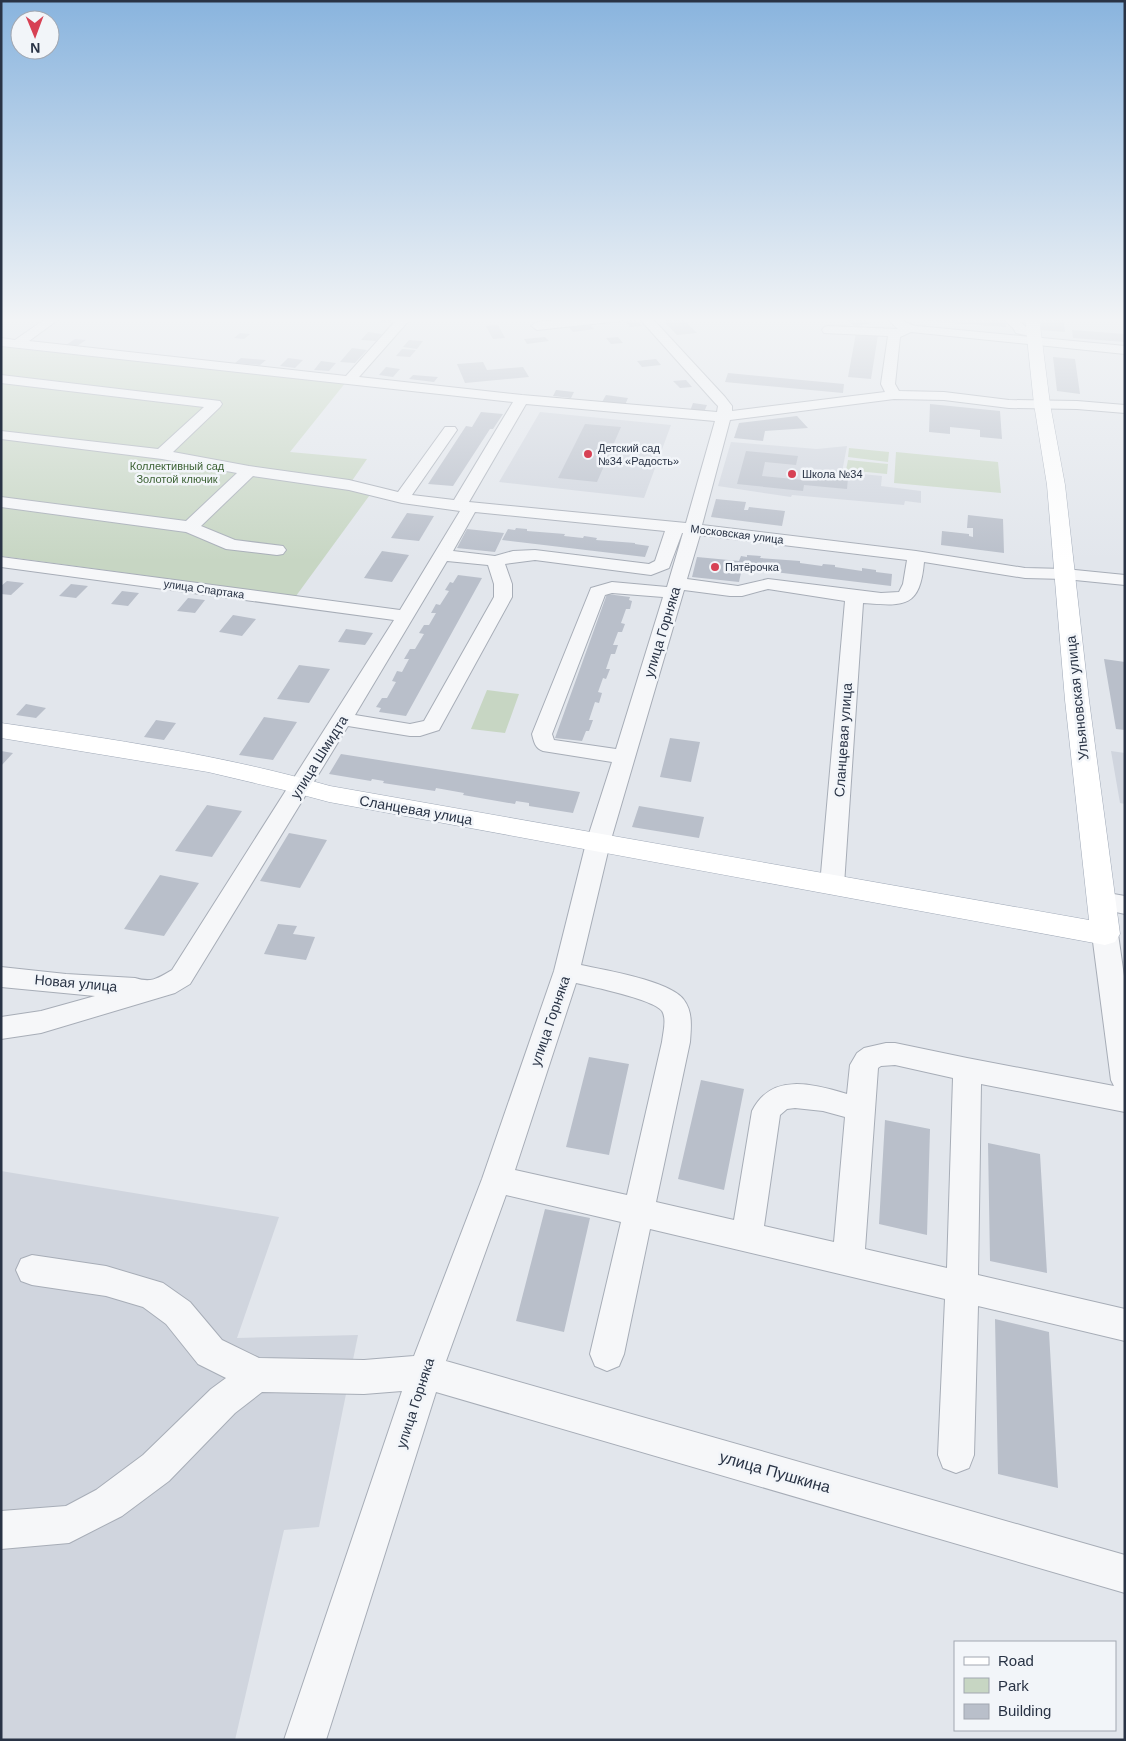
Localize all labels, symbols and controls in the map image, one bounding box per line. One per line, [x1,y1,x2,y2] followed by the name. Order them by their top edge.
[10,10,60,60] north arrow
[30,40,40,56] text: N
[598,442,679,467] place label: Детский сад №34 «Радость»
[582,448,594,460] marker: Детский сад №34 «Радость»
[130,460,225,485] park label: Коллективный сад Золотой ключик
[786,468,798,480] marker: Школа №34
[802,468,863,480] place label: Школа №34
[690,522,785,546] street label: Московская улица
[709,561,721,573] marker: Пятёрочка
[725,561,780,573] place label: Пятёрочка
[163,577,246,601] street label: улица Спартака
[641,584,683,679] street label: улица Горняка
[1062,635,1091,761] street label: Ульяновская улица
[831,682,855,798] street label: Сланцевая улица
[287,712,351,801] street label: улица Шмидта
[358,792,474,828] street label: Сланцевая улица
[34,971,118,995] street label: Новая улица
[527,974,573,1068] street label: улица Горняка
[393,1356,437,1450] street label: улица Горняка
[718,1448,832,1496] street label: улица Пушкина
[954,1641,1116,1731] legend
[998,1652,1034,1669] text: Road
[998,1677,1029,1694] text: Park
[998,1702,1051,1719] text: Building

